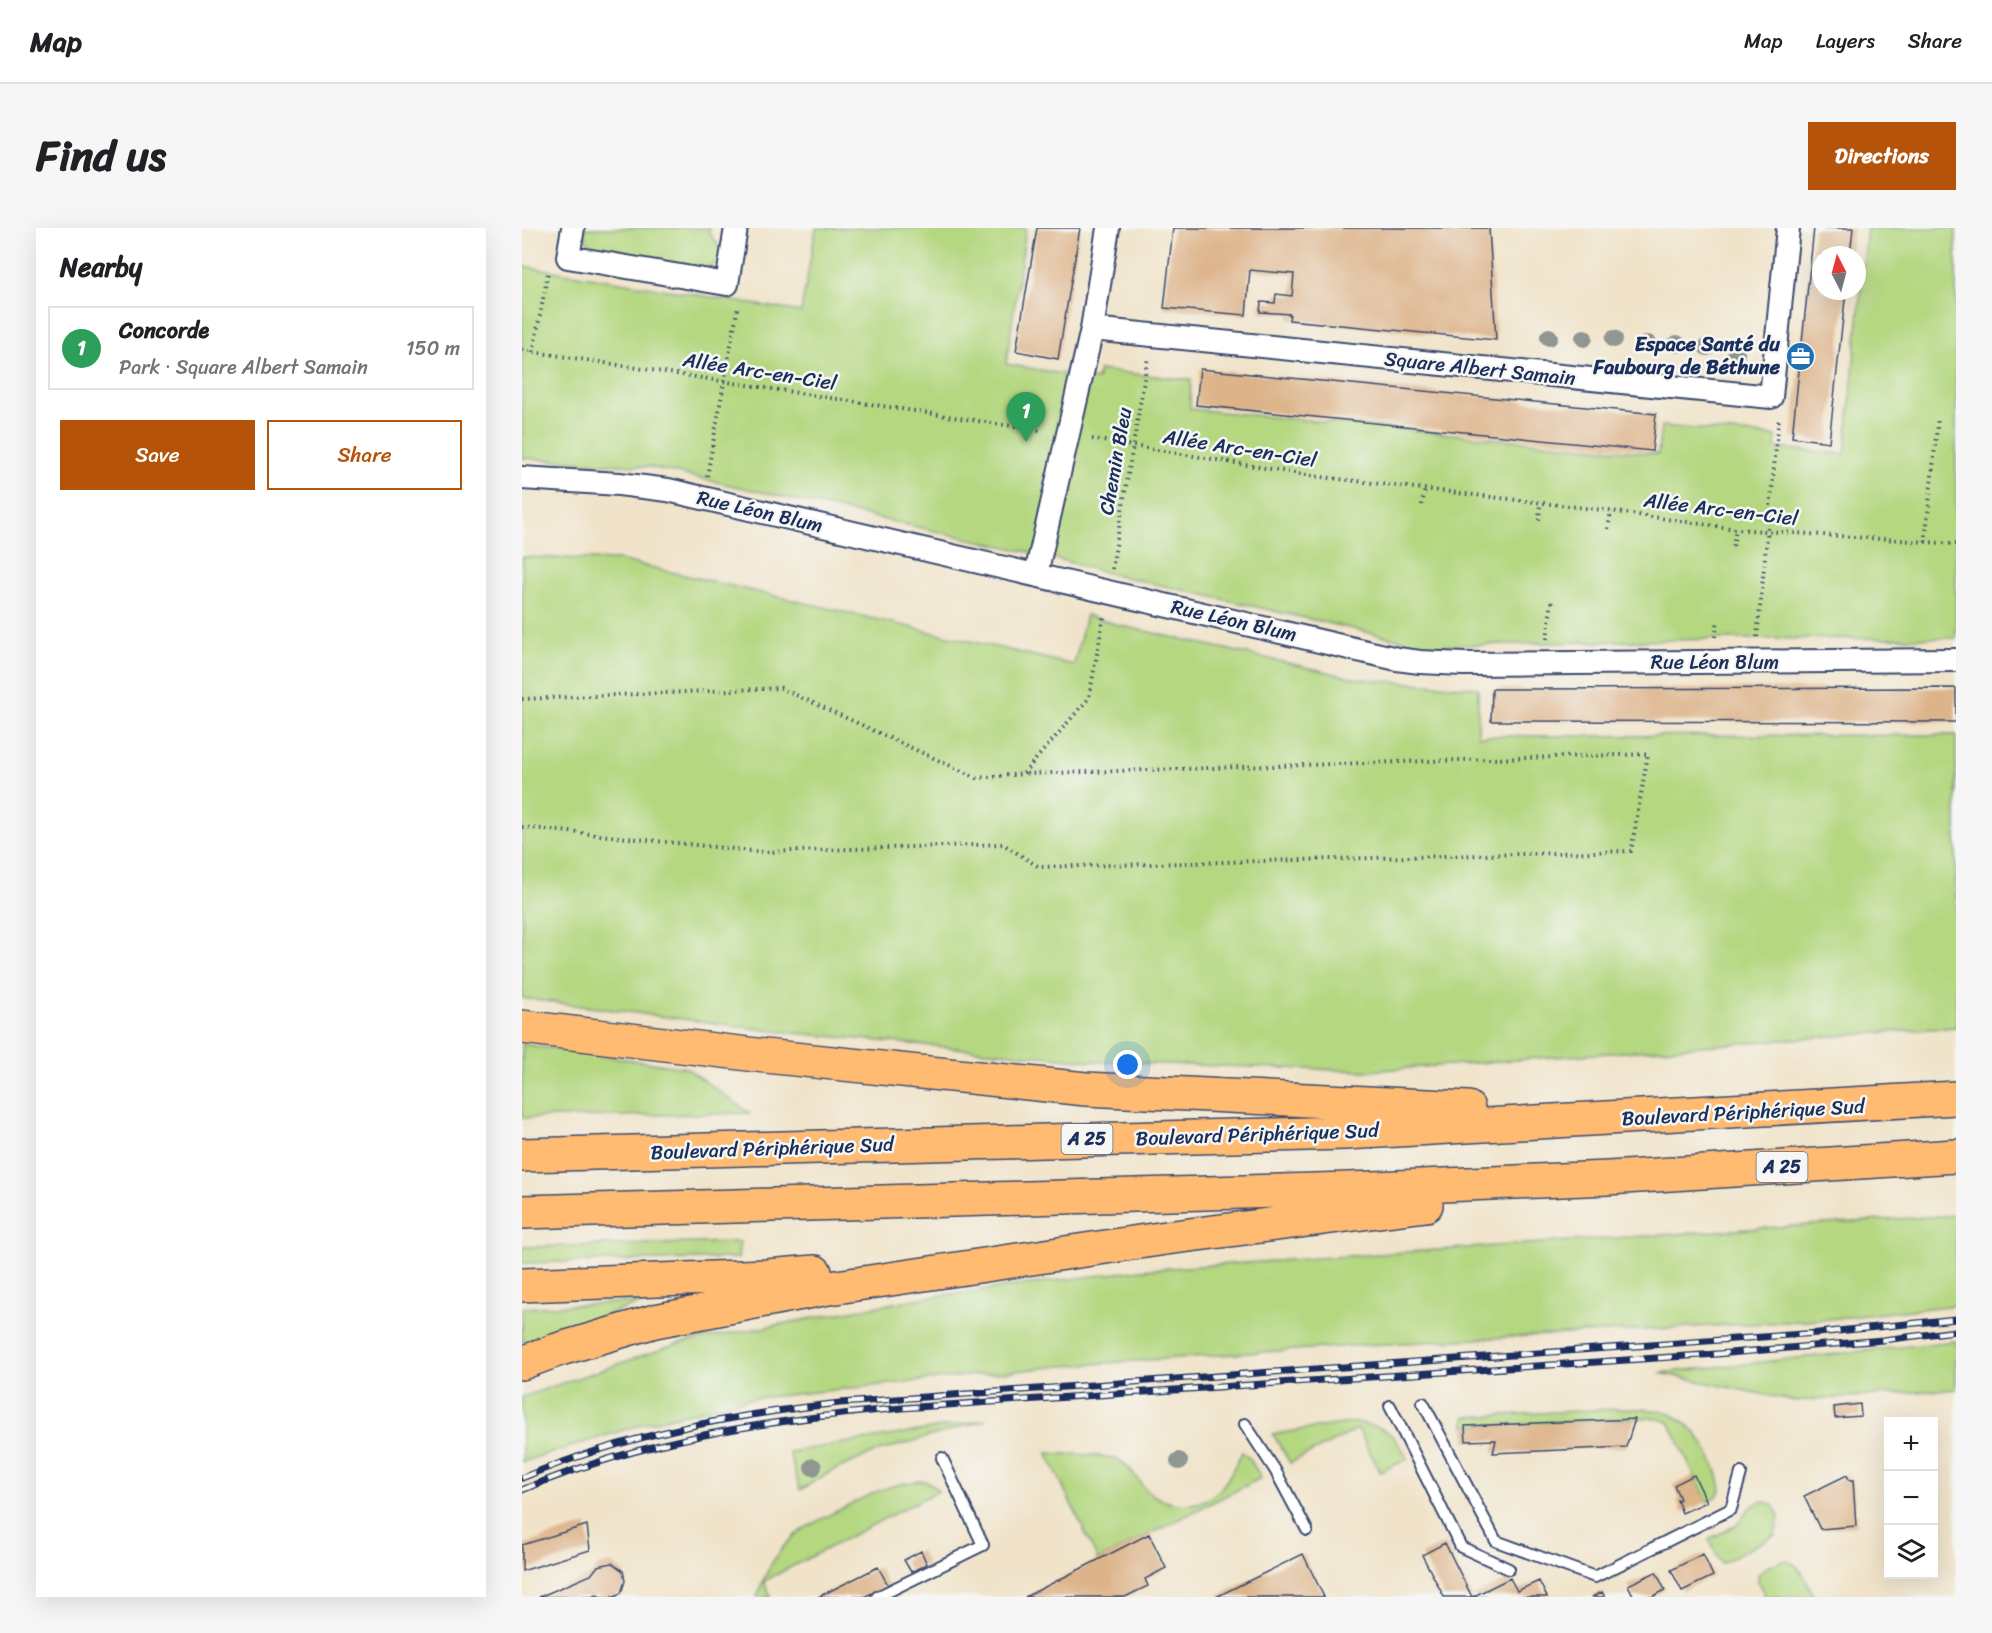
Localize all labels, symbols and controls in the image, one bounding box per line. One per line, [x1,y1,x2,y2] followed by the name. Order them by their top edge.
[30,17,82,66] text: Map
[1744,22,1783,60] text: Map
[1816,22,1875,60] text: Layers
[1908,22,1962,60] text: Share
[36,119,166,193] text: Find us
[1808,122,1956,190] button: Directions
[60,244,142,290] text: Nearby
[1812,246,1866,300] north arrow
[119,311,209,350] text: Concorde
[1592,327,1781,385] place label: Espace Santé du Faubourg de Béthune
[77,331,86,366] text: 1
[406,331,460,366] text: 150 m
[1785,340,1817,372] office icon: Espace Santé du Faubourg de Béthune
[1383,341,1577,396] street label: Square Albert Samain
[680,342,840,401] street label: Allée Arc-en-Ciel
[119,350,368,385] text: Park · Square Albert Samain
[1006,392,1046,442] pin: 1
[1089,404,1142,518] street label: Chemin Bleu
[1160,419,1320,478] street label: Allée Arc-en-Ciel
[60,420,255,490] button: Save
[267,420,462,490] button: Share
[693,480,826,543] street label: Rue Léon Blum
[1641,483,1800,536] street label: Allée Arc-en-Ciel
[1167,589,1300,652] street label: Rue Léon Blum
[1651,645,1779,680] street label: Rue Léon Blum
[1113,1050,1142,1079] your location
[1621,1089,1867,1136] street label: Boulevard Périphérique Sud
[1135,1113,1381,1156] street label: Boulevard Périphérique Sud
[1062,1124,1112,1154] road number: A 25
[650,1127,896,1170] street label: Boulevard Périphérique Sud
[1756,1152,1808,1182] road number: A 25
[1884,1417,1938,1579] map controls
[1884,1417,1938,1471] button: +
[1884,1471,1938,1525] button: −
[1884,1525,1938,1579] button: layers

